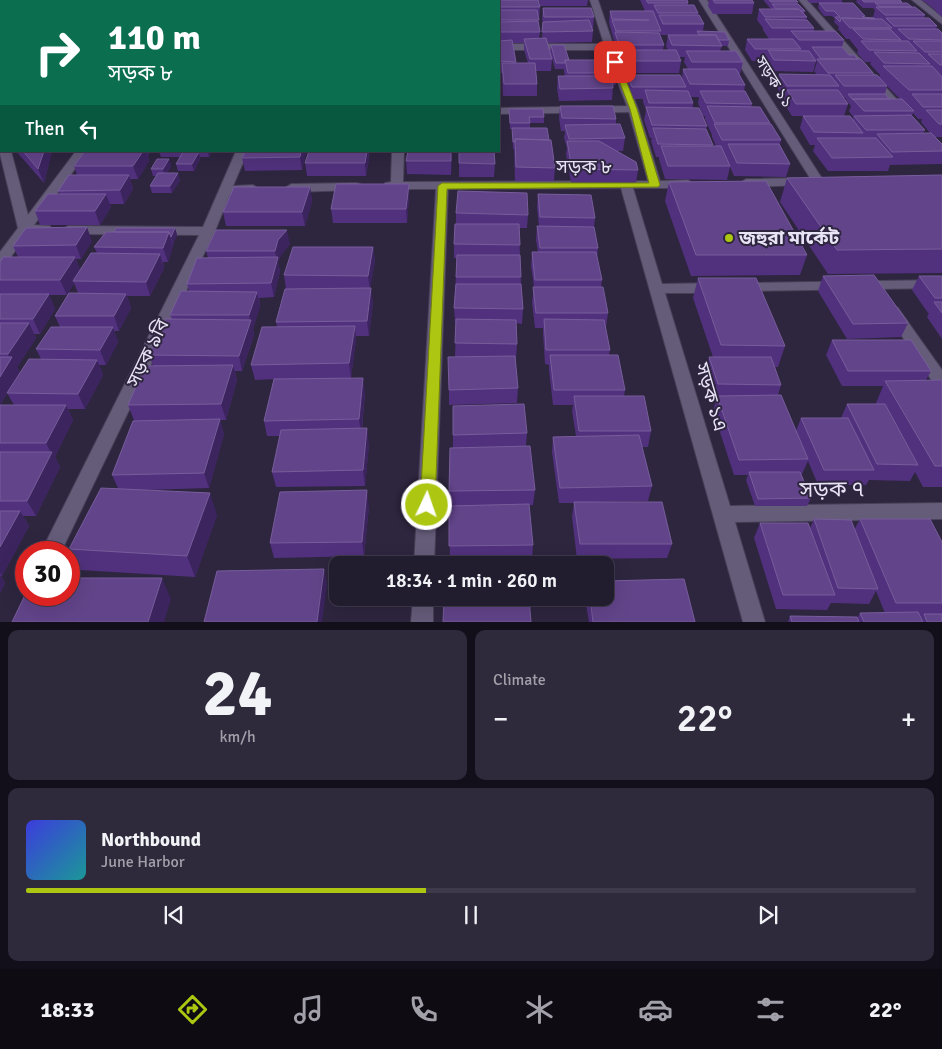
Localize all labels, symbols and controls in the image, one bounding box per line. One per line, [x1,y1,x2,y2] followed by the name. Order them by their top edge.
[108,16,201,59] text: 110 m
[25,20,90,85] icon: right
[594,41,636,83] pin
[601,48,629,76] icon: arrive
[750,52,798,111] street label: সড়ক ১১
[108,59,173,86] text: সড়ক ৮
[75,115,103,143] icon: left
[25,117,65,141] text: Then
[555,155,612,179] street label: সড়ক ৮
[738,226,839,250] place label: জহুরা মার্কেট
[723,232,735,244] marker: জহুরা মার্কেট
[121,315,175,392] street label: সড়ক ৯বি
[690,359,732,434] street label: সড়ক ১এ
[798,475,865,503] street label: সড়ক ৭
[400,478,452,530] position arrow
[15,541,80,606] speed limit sign: 30
[386,569,557,593] text: 18:34 · 1 min · 260 m
[202,654,273,734] text: 24
[493,670,546,690] text: Climate
[677,695,732,742] text: 22°
[493,702,508,736] text: −
[901,702,916,736] text: +
[219,727,256,747] text: km/h
[101,828,201,852] text: Northbound
[101,852,185,872] text: June Harbor
[160,901,188,929] icon: previous
[457,901,485,929] icon: pause
[754,901,782,929] icon: next
[175,992,210,1027] icon: directions
[291,992,326,1027] icon: music
[406,992,441,1027] icon: phone
[522,992,557,1027] icon: climate
[638,992,673,1027] icon: car
[753,992,788,1027] icon: filters
[40,996,94,1023] text: 18:33
[869,996,902,1023] text: 22°

